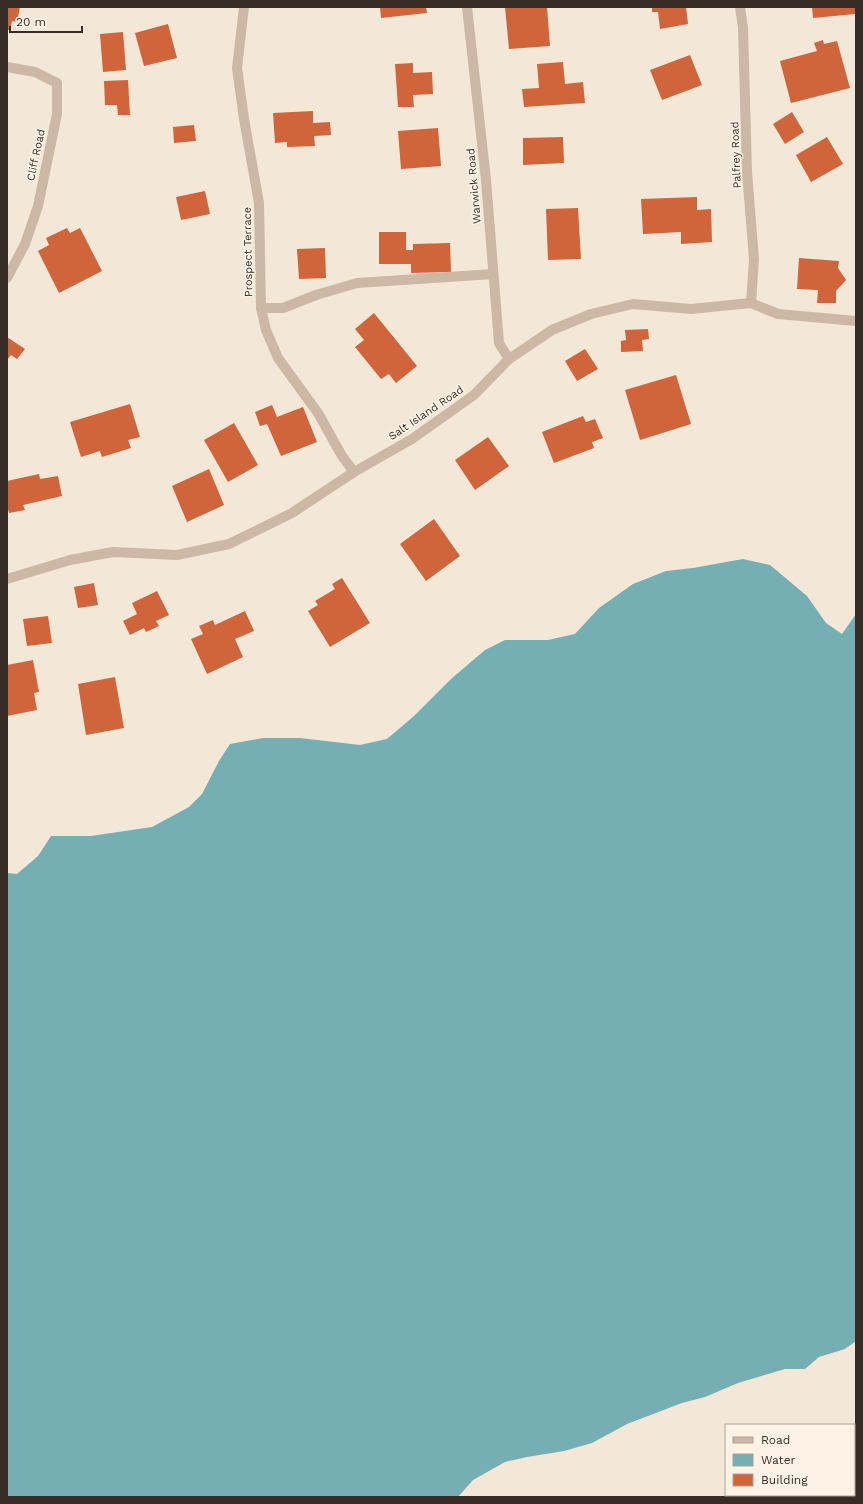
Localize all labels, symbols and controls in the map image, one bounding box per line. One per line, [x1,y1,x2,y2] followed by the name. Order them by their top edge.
[10,8,82,34] scale bar
[16,15,46,29] text: 20 m
[728,121,744,189] street label: Palfrey Road
[24,128,48,182] street label: Cliff Road
[464,148,484,224] street label: Warwick Road
[241,207,255,297] street label: Prospect Terrace
[386,383,466,443] street label: Salt Island Road
[725,1424,855,1496] legend
[761,1433,790,1447] text: Road
[761,1453,796,1467] text: Water
[761,1473,808,1487] text: Building

